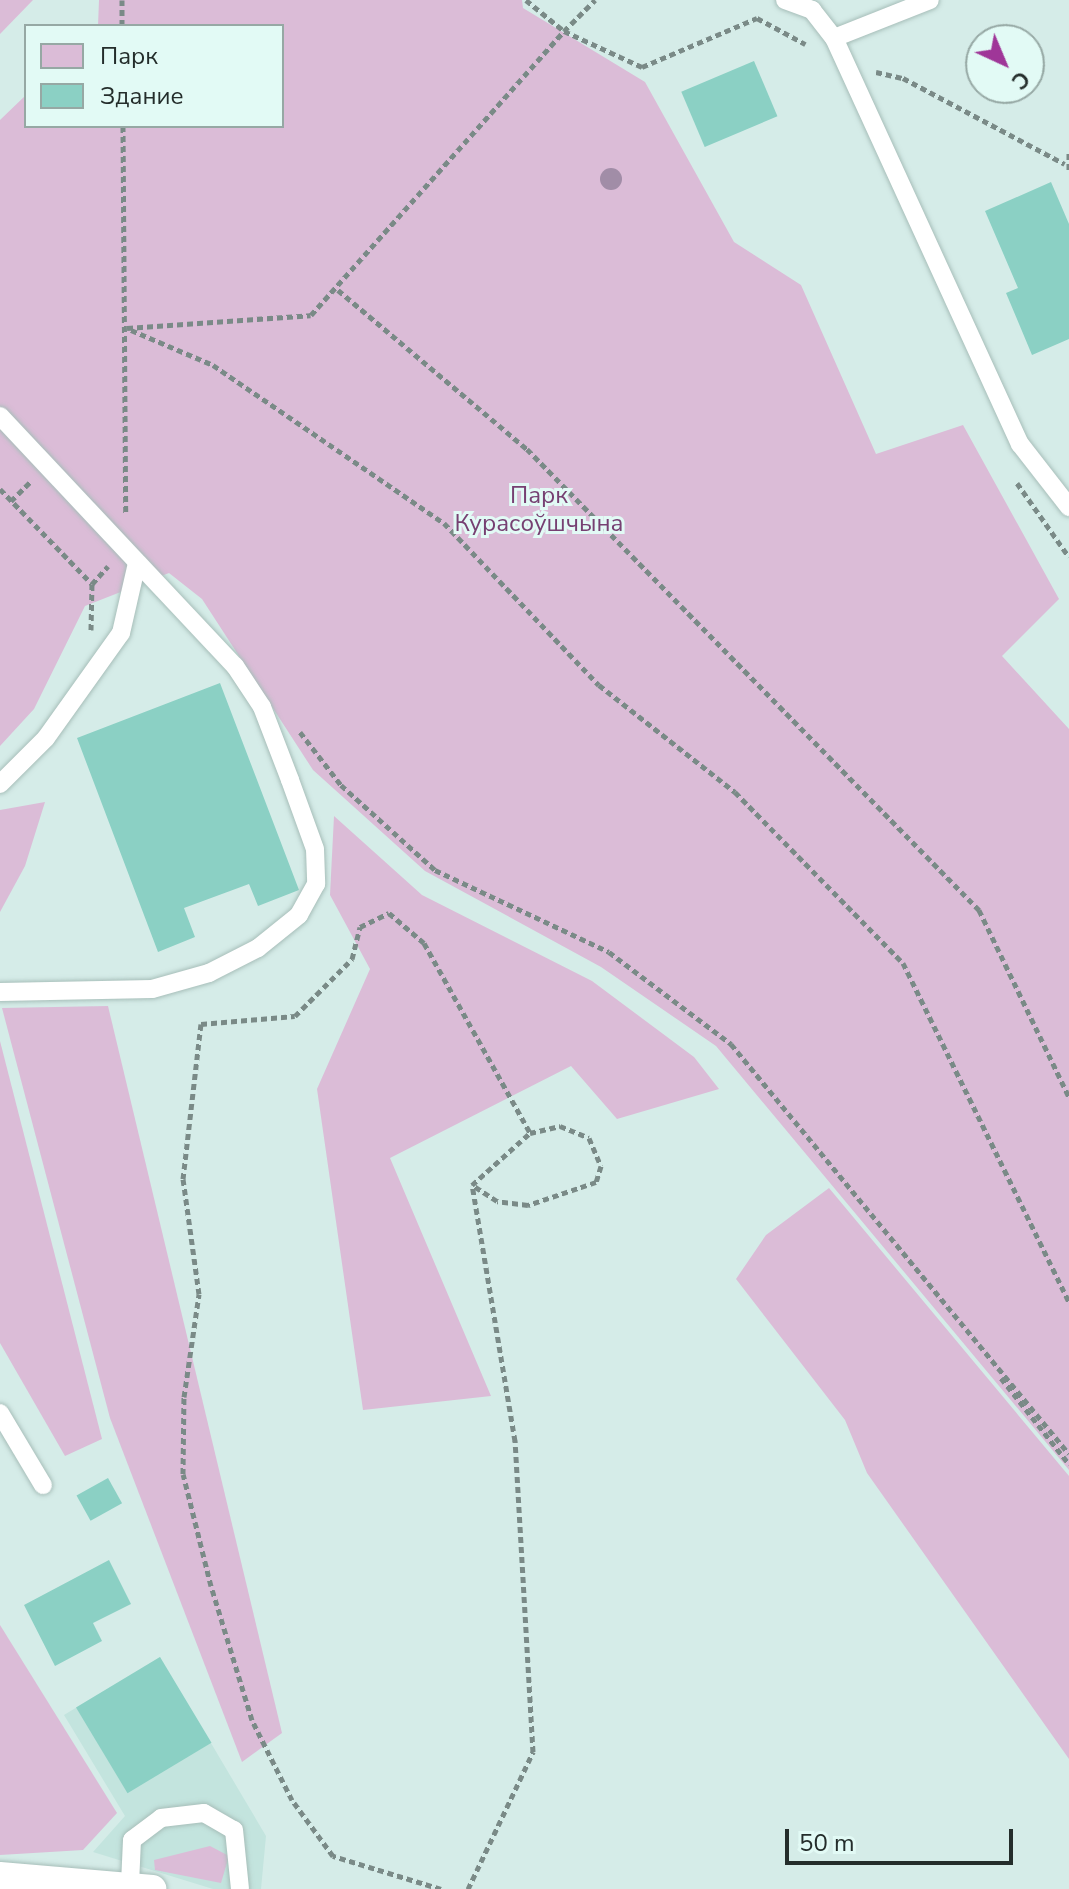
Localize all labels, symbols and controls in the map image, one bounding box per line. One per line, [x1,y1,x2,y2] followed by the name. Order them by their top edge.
[24,24,284,128] legend
[965,24,1045,104] north arrow
[100,40,158,72] text: Парк
[1004,64,1036,96] text: С
[100,80,184,112] text: Здание
[455,482,623,538] park label: Парк Курасоўшчына
[789,1813,1017,1863] scale bar
[799,1827,855,1859] text: 50 m

